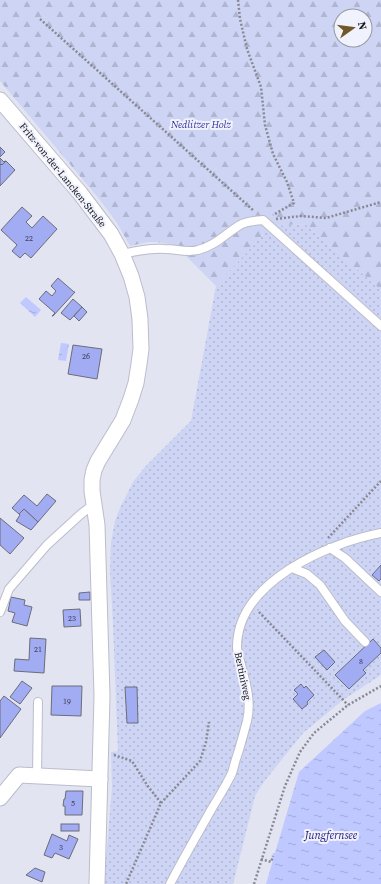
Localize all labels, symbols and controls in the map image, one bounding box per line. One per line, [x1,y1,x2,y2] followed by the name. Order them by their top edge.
[333,8,373,48] north arrow
[354,20,370,31] text: N
[170,118,231,131] park label: Nedlitzer Holz
[17,120,109,230] street label: Fritz-von-der-Lancken-Straße
[25,233,33,244] house number: 22
[82,351,90,362] house number: 26
[68,613,76,624] house number: 23
[34,644,42,655] house number: 21
[232,651,254,701] street label: Bertiniweg
[359,656,363,667] house number: 8
[63,696,71,707] house number: 19
[71,798,75,809] house number: 5
[303,828,358,843] water label: Jungfernsee
[59,842,63,853] house number: 3

